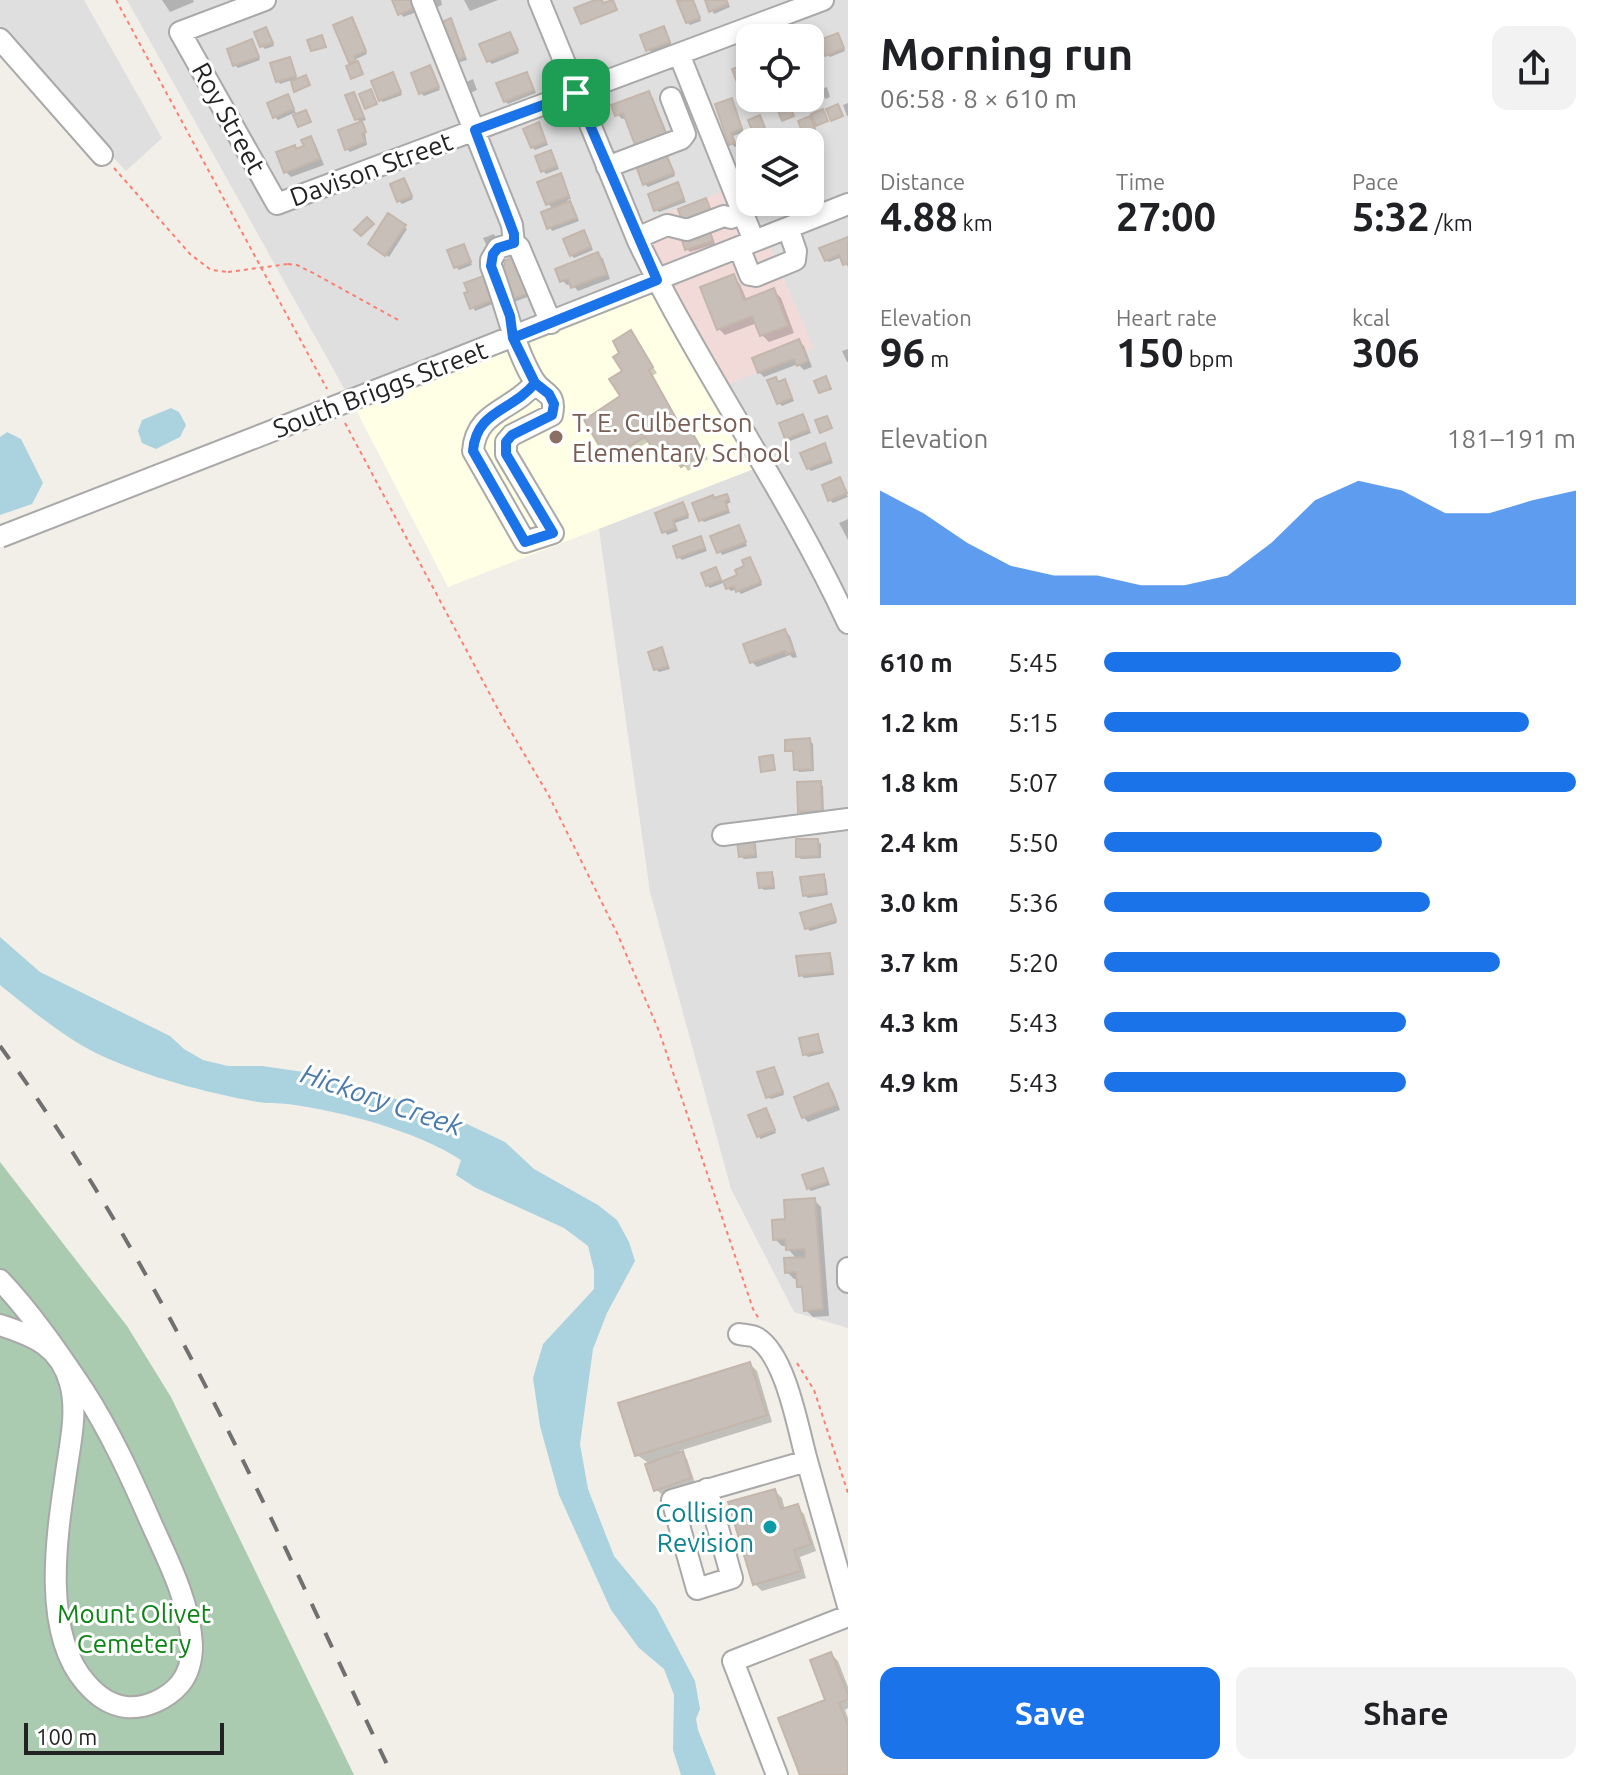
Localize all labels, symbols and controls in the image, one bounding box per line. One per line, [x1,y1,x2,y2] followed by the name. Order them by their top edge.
[736,24,824,216] map controls
[736,24,824,112] button: locate
[1492,26,1576,110] button: share
[880,29,1133,78] text: Morning run
[187,57,271,179] street label: Roy Street
[542,59,610,127] pin
[554,71,598,115] icon: arrive
[880,84,1077,113] text: 06:58 · 8 × 610 m
[286,126,456,212] street label: Davison Street
[736,128,824,216] button: layers
[880,169,965,194] text: Distance
[1116,169,1165,194] text: Time
[1352,169,1399,194] text: Pace
[880,194,958,239] text: 4.88
[1116,194,1216,239] text: 27:00
[1352,194,1430,239] text: 5:32
[958,210,993,235] text: km
[1430,210,1473,235] text: /km
[880,305,972,330] text: Elevation
[1116,305,1217,330] text: Heart rate
[1352,305,1390,330] text: kcal
[880,330,925,375] text: 96
[1116,330,1184,375] text: 150
[1352,330,1420,375] text: 306
[269,335,491,443] street label: South Briggs Street
[925,346,949,371] text: m
[1184,346,1233,371] text: bpm
[572,408,790,467] place label: T. E. Culbertson Elementary School
[880,424,988,453] text: Elevation
[1447,424,1576,453] text: 181–191 m
[547,428,565,446] marker: T. E. Culbertson Elementary School
[880,648,953,677] text: 610 m
[1008,648,1058,677] text: 5:45
[880,708,959,737] text: 1.2 km
[1008,708,1058,737] text: 5:15
[880,768,959,797] text: 1.8 km
[1008,768,1058,797] text: 5:07
[880,828,959,857] text: 2.4 km
[1008,828,1058,857] text: 5:50
[880,888,959,917] text: 3.0 km
[1008,888,1058,917] text: 5:36
[880,948,959,977] text: 3.7 km
[1008,948,1058,977] text: 5:20
[880,1008,959,1037] text: 4.3 km
[1008,1008,1058,1037] text: 5:43
[297,1057,468,1141] water label: Hickory Creek
[880,1068,959,1097] text: 4.9 km
[1008,1068,1058,1097] text: 5:43
[655,1498,754,1557] place label: Collision Revision
[761,1518,779,1536] marker: Collision Revision
[57,1599,211,1658] park label: Mount Olivet Cemetery
[880,1667,1220,1759] button: Save
[1236,1667,1576,1759] button: Share
[24,1719,224,1755] scale bar
[36,1724,97,1749] text: 100 m

